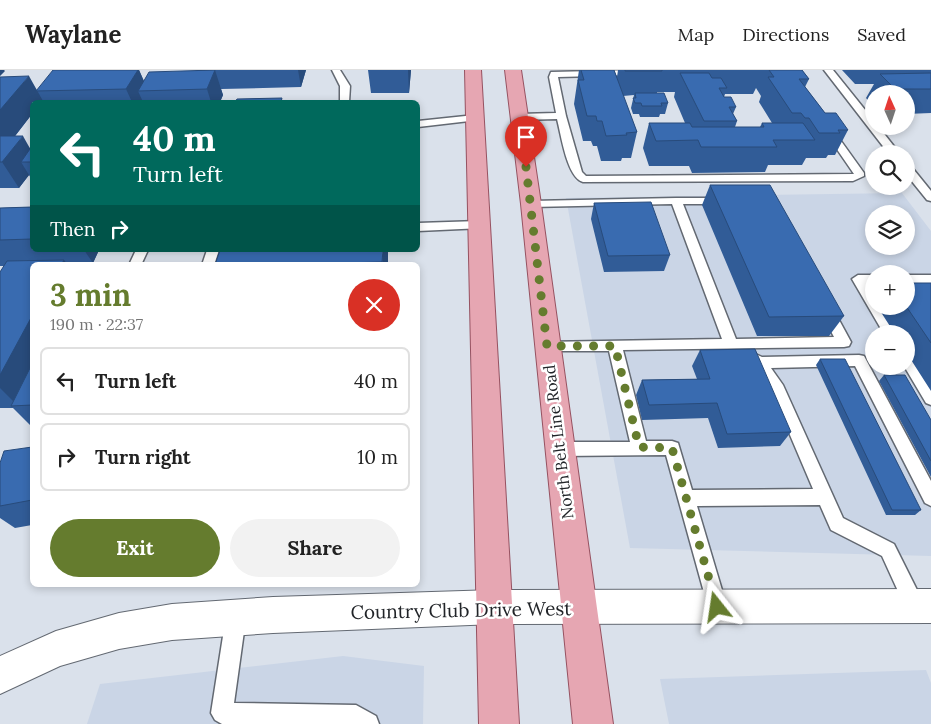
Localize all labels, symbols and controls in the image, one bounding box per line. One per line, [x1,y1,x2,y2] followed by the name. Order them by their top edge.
[25,19,121,50] text: Waylane
[678,23,714,46] text: Map
[742,23,829,46] text: Directions
[857,23,906,46] text: Saved
[865,85,915,135] north arrow
[865,85,915,375] map controls
[133,116,216,161] text: 40 m
[505,116,547,167] pin
[50,120,115,185] icon: left
[512,123,540,151] icon: arrive
[865,145,915,195] button: search
[133,160,223,188] text: Turn left
[865,205,915,255] button: layers
[105,215,133,243] icon: right
[50,217,95,241] text: Then
[865,265,915,315] button: +
[50,276,131,314] text: 3 min
[348,279,400,331] button: close
[50,314,143,334] text: 190 m · 22:37
[865,325,915,375] button: −
[539,363,577,520] street label: North Belt Line Road
[52,367,80,395] icon: left
[95,369,176,393] text: Turn left
[354,369,398,393] text: 40 m
[52,443,80,471] icon: right
[95,445,191,469] text: Turn right
[357,445,398,469] text: 10 m
[50,519,220,577] button: Exit
[230,519,400,577] button: Share
[690,580,742,632] position arrow
[350,596,572,624] street label: Country Club Drive West

